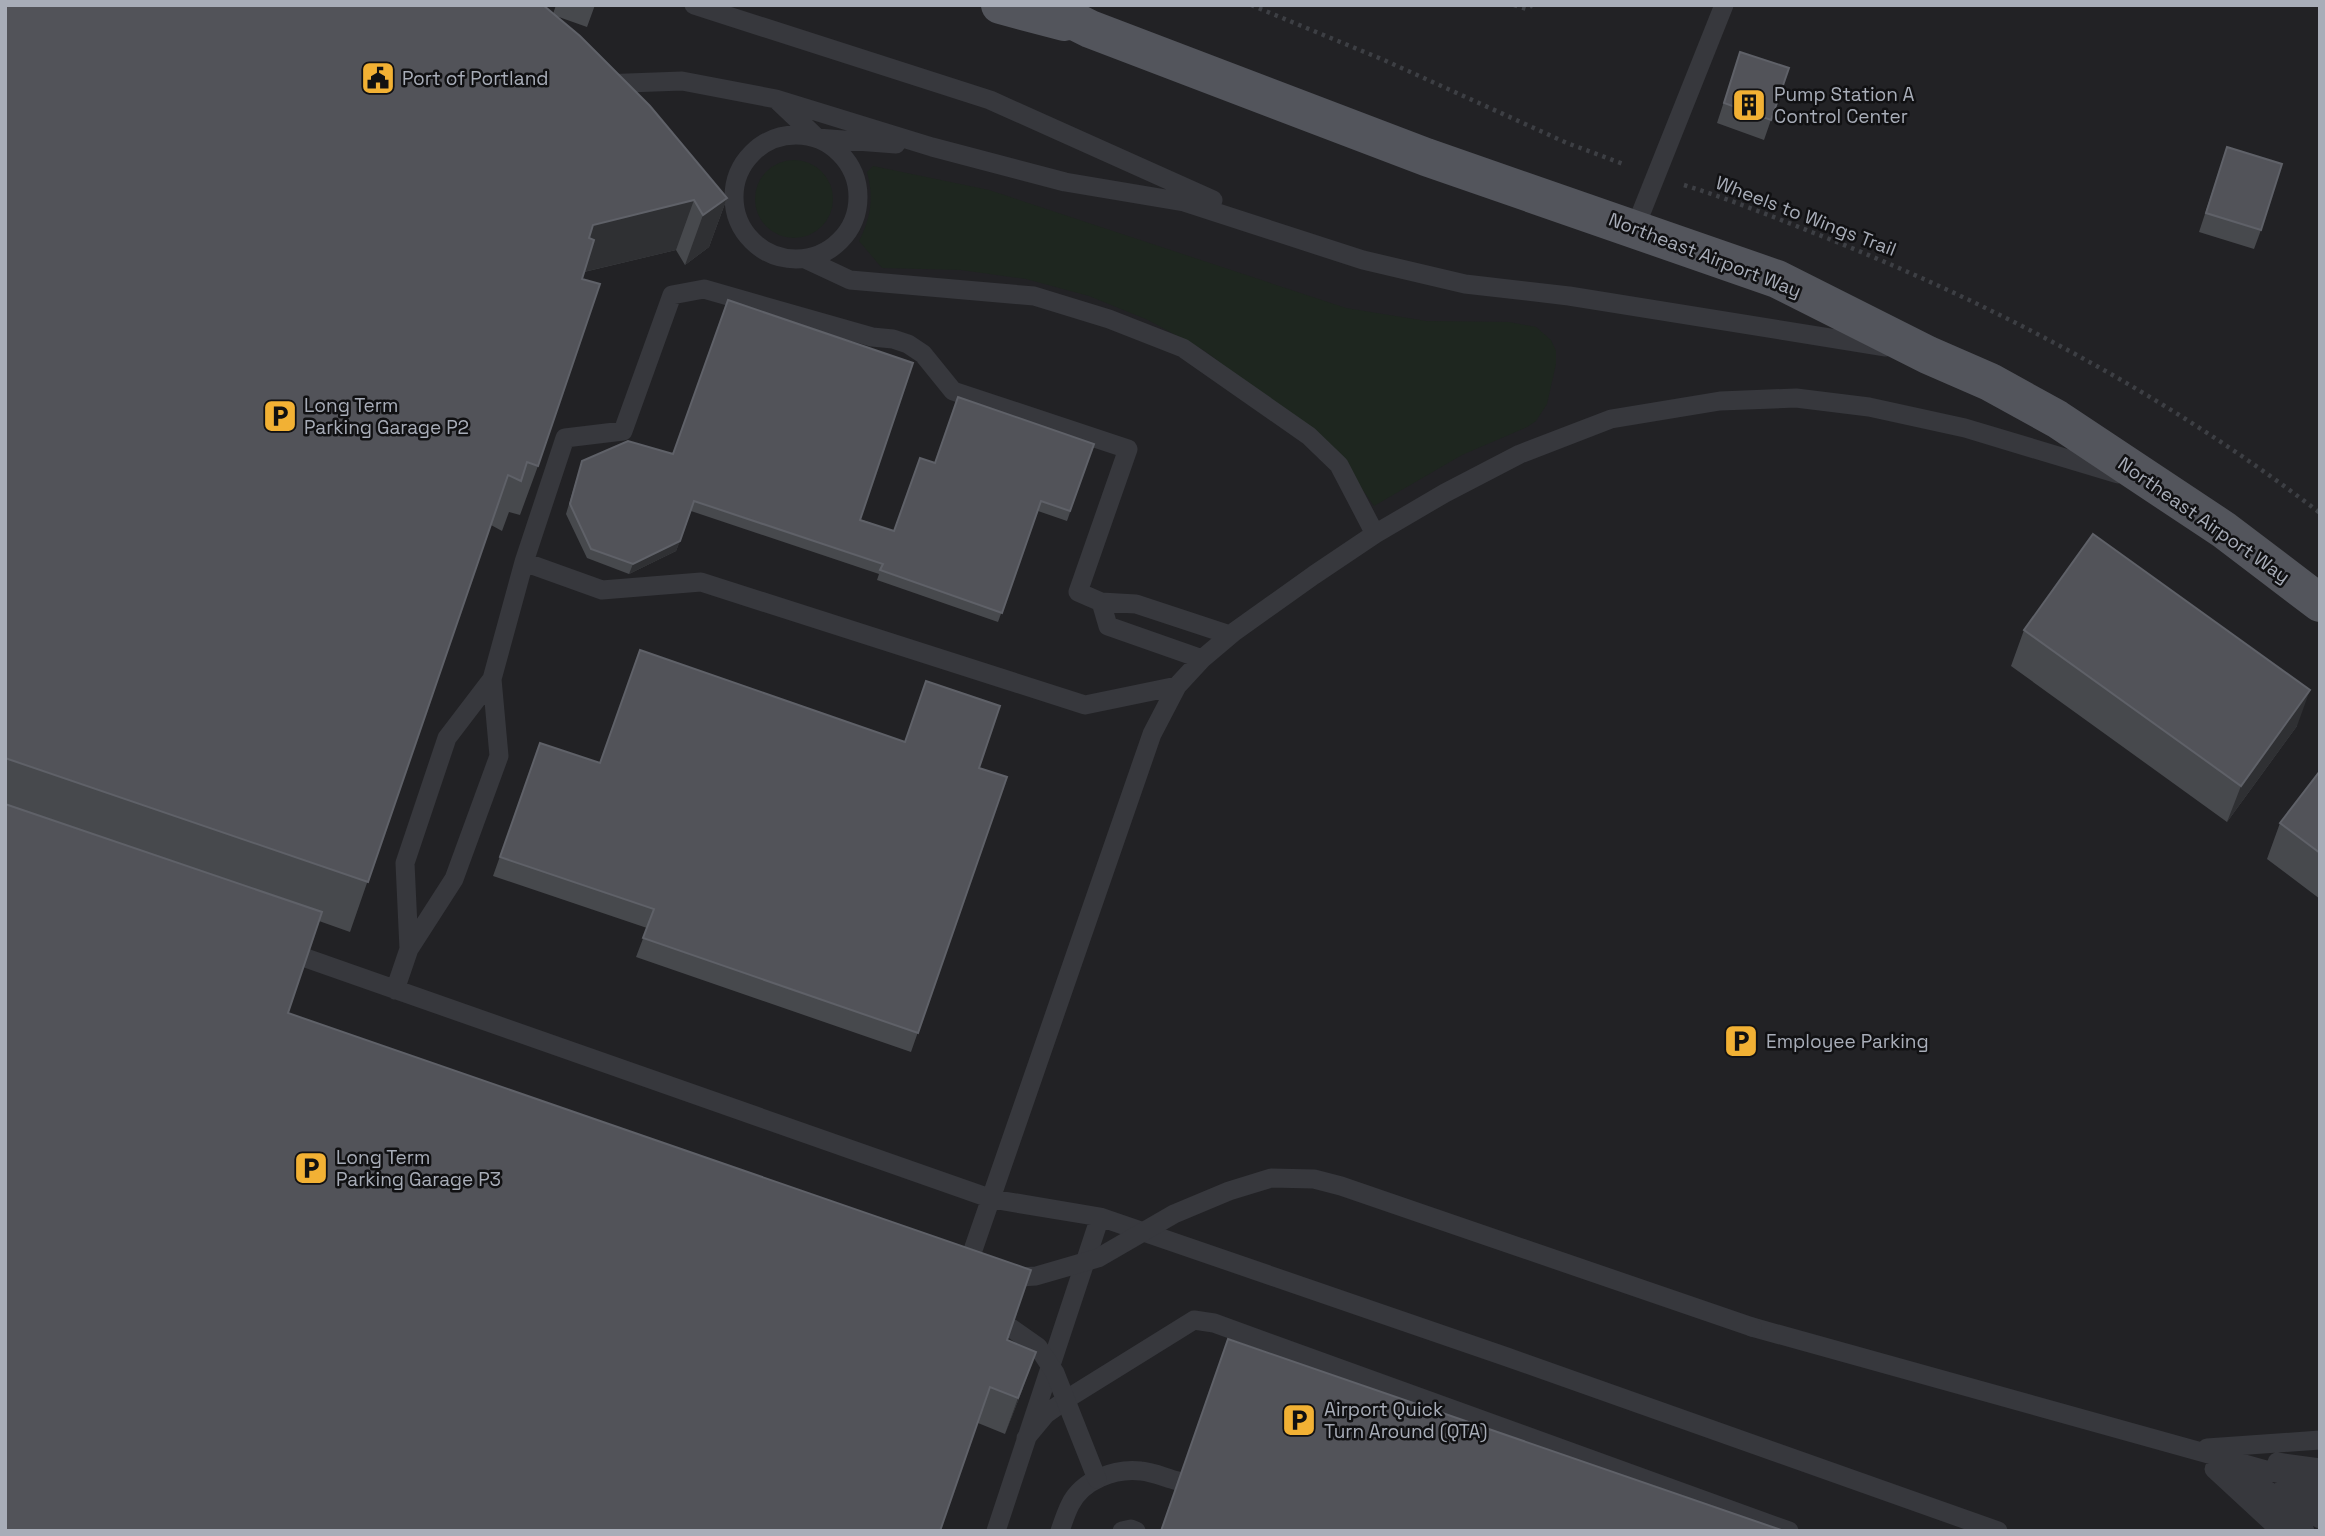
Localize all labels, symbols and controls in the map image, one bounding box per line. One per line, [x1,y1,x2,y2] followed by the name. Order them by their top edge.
[359,59,397,97] public building icon: Port of Portland
[402,66,549,91] place label: Port of Portland
[1774,82,1915,129] place label: Pump Station A Control Center
[1730,86,1768,124] building icon: Pump Station A Control Center
[1712,170,1900,262] street label: Wheels to Wings Trail
[1605,207,1805,303] street label: Northeast Airport Way
[304,393,469,440] place label: Long Term Parking Garage P2
[261,397,299,435] parking icon: Long Term Parking Garage P2
[2113,451,2295,589] street label: Northeast Airport Way
[1722,1022,1760,1060] parking icon: Employee Parking
[1766,1029,1929,1054] place label: Employee Parking
[336,1145,501,1192] place label: Long Term Parking Garage P3
[292,1149,330,1187] parking icon: Long Term Parking Garage P3
[1324,1397,1488,1444] place label: Airport Quick Turn Around (QTA)
[1280,1401,1318,1439] parking icon: Airport Quick Turn Around (QTA)

